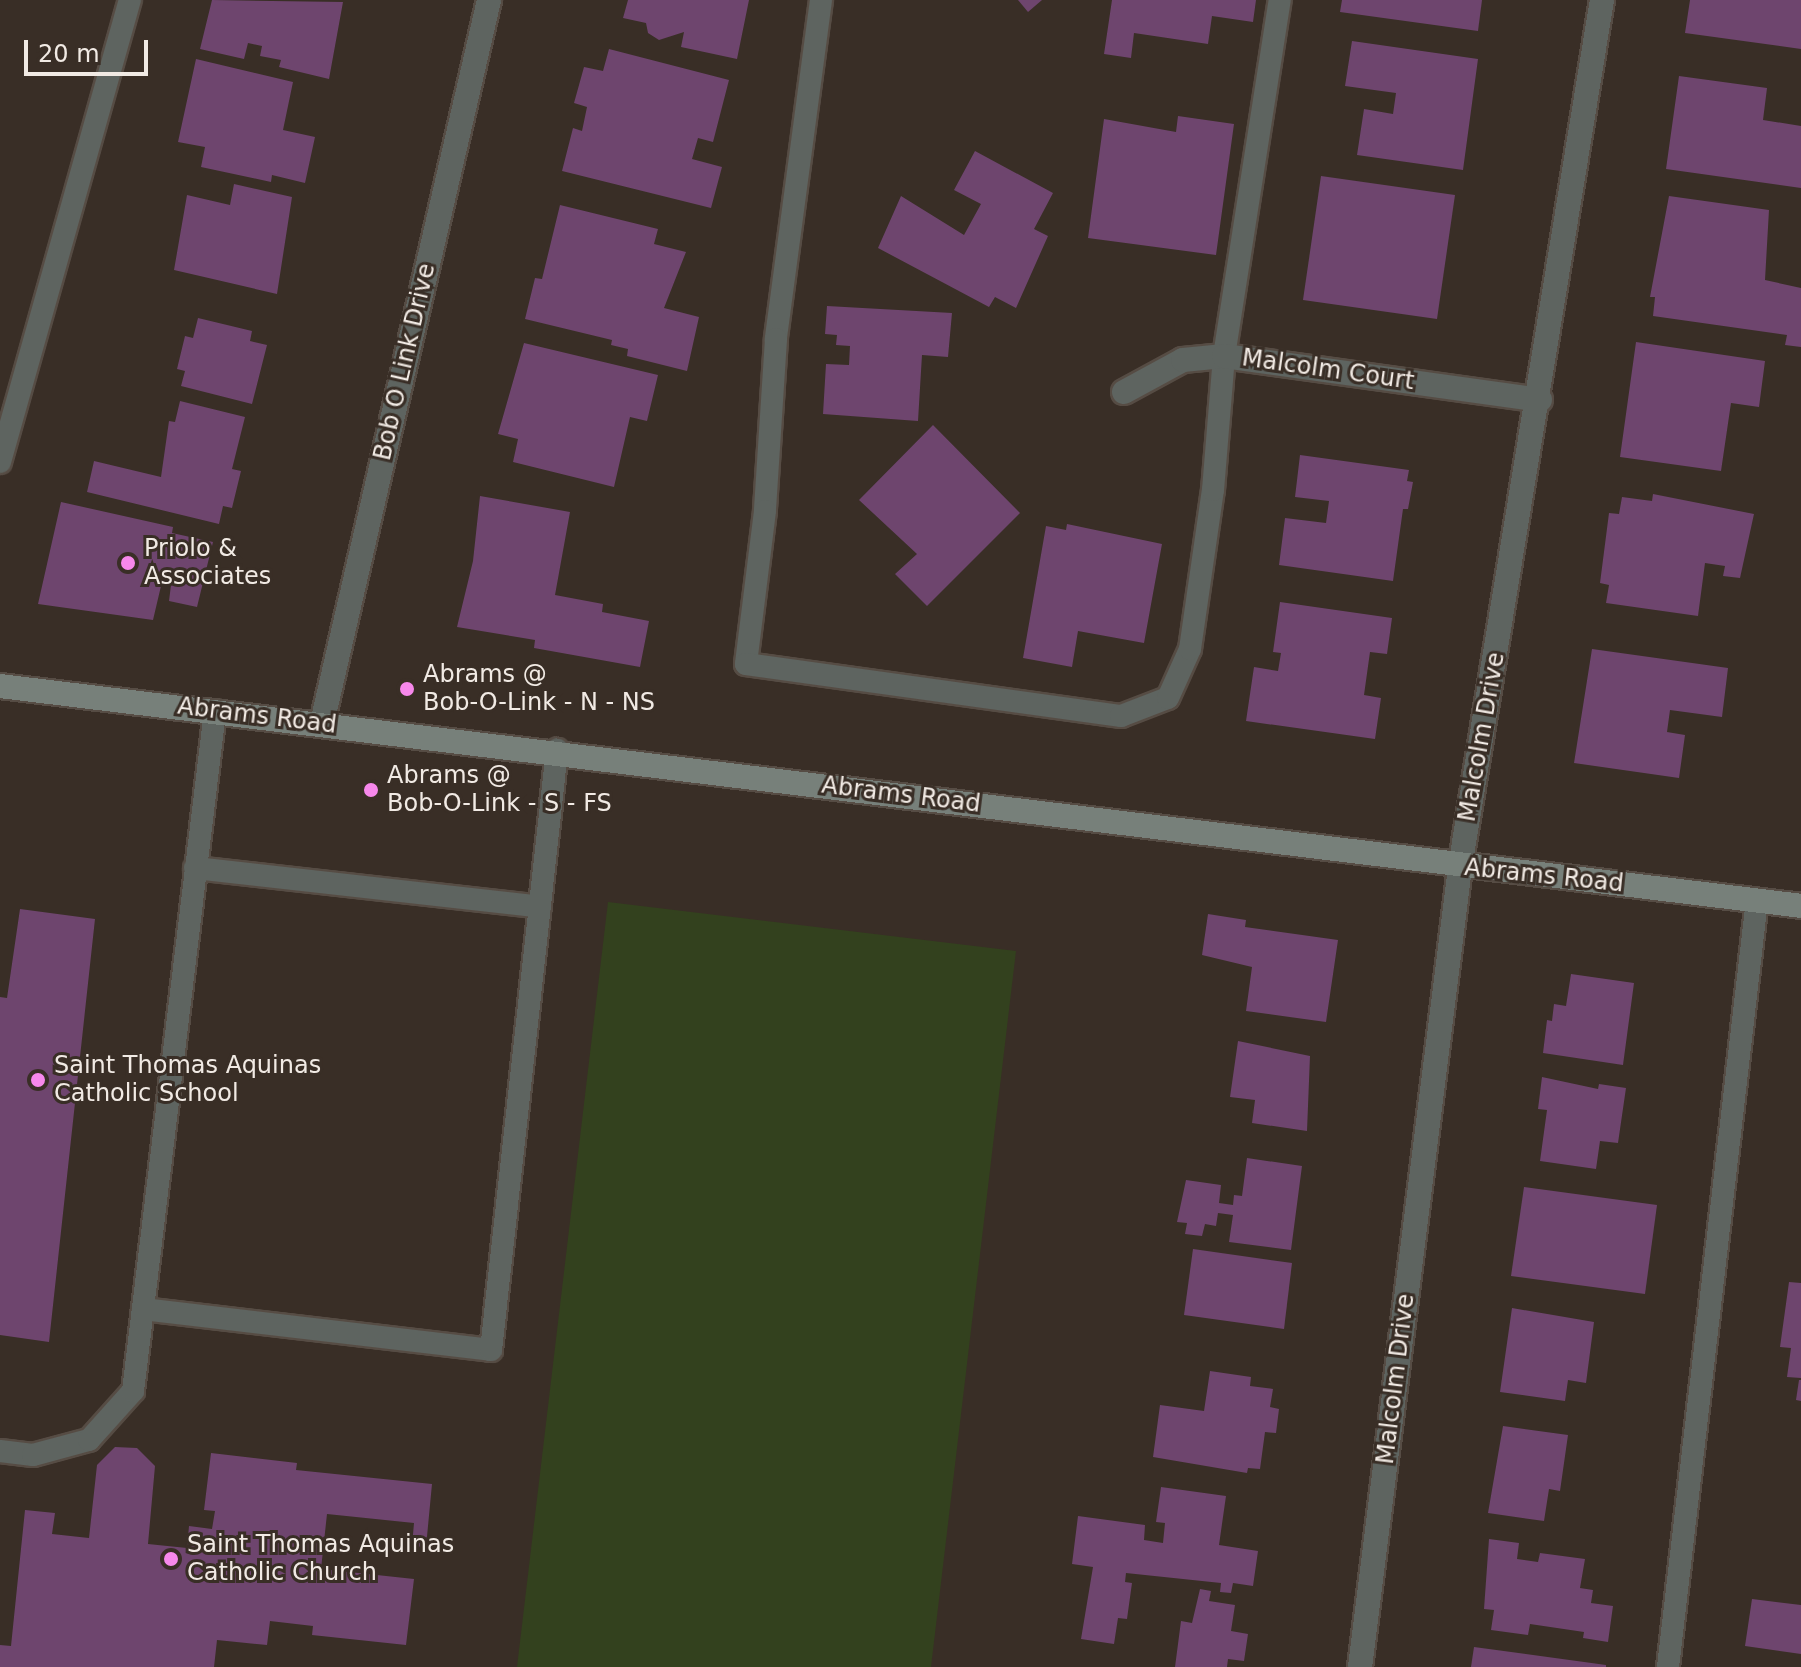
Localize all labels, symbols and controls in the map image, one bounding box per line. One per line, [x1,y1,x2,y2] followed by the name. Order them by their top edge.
[28,24,152,74] scale bar
[38,40,100,68] text: 20 m
[368,261,442,463] street label: Bob O Link Drive
[1240,344,1416,396] street label: Malcolm Court
[144,535,271,591] place label: Priolo & Associates
[119,554,137,572] marker: Priolo & Associates
[1453,650,1511,824] street label: Malcolm Drive
[423,661,655,717] place label: Abrams @ Bob-O-Link - N - NS
[398,680,416,698] marker: Abrams @ Bob-O-Link - N - NS
[176,692,338,740] street label: Abrams Road
[387,762,612,818] place label: Abrams @ Bob-O-Link - S - FS
[820,771,982,819] street label: Abrams Road
[362,781,380,799] marker: Abrams @ Bob-O-Link - S - FS
[1463,853,1625,899] street label: Abrams Road
[54,1052,321,1108] place label: Saint Thomas Aquinas Catholic School
[29,1071,47,1089] marker: Saint Thomas Aquinas Catholic School
[1371,1292,1421,1466] street label: Malcolm Drive
[187,1531,454,1587] place label: Saint Thomas Aquinas Catholic Church
[162,1550,180,1568] marker: Saint Thomas Aquinas Catholic Church

